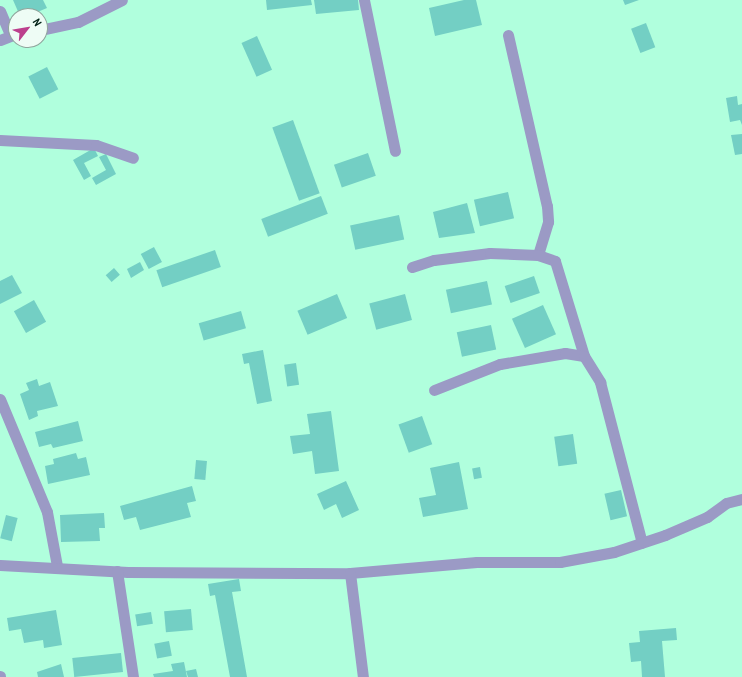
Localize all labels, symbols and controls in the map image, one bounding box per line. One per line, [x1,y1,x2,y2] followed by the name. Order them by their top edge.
[8,8,48,48] north arrow
[30,16,45,29] text: N

